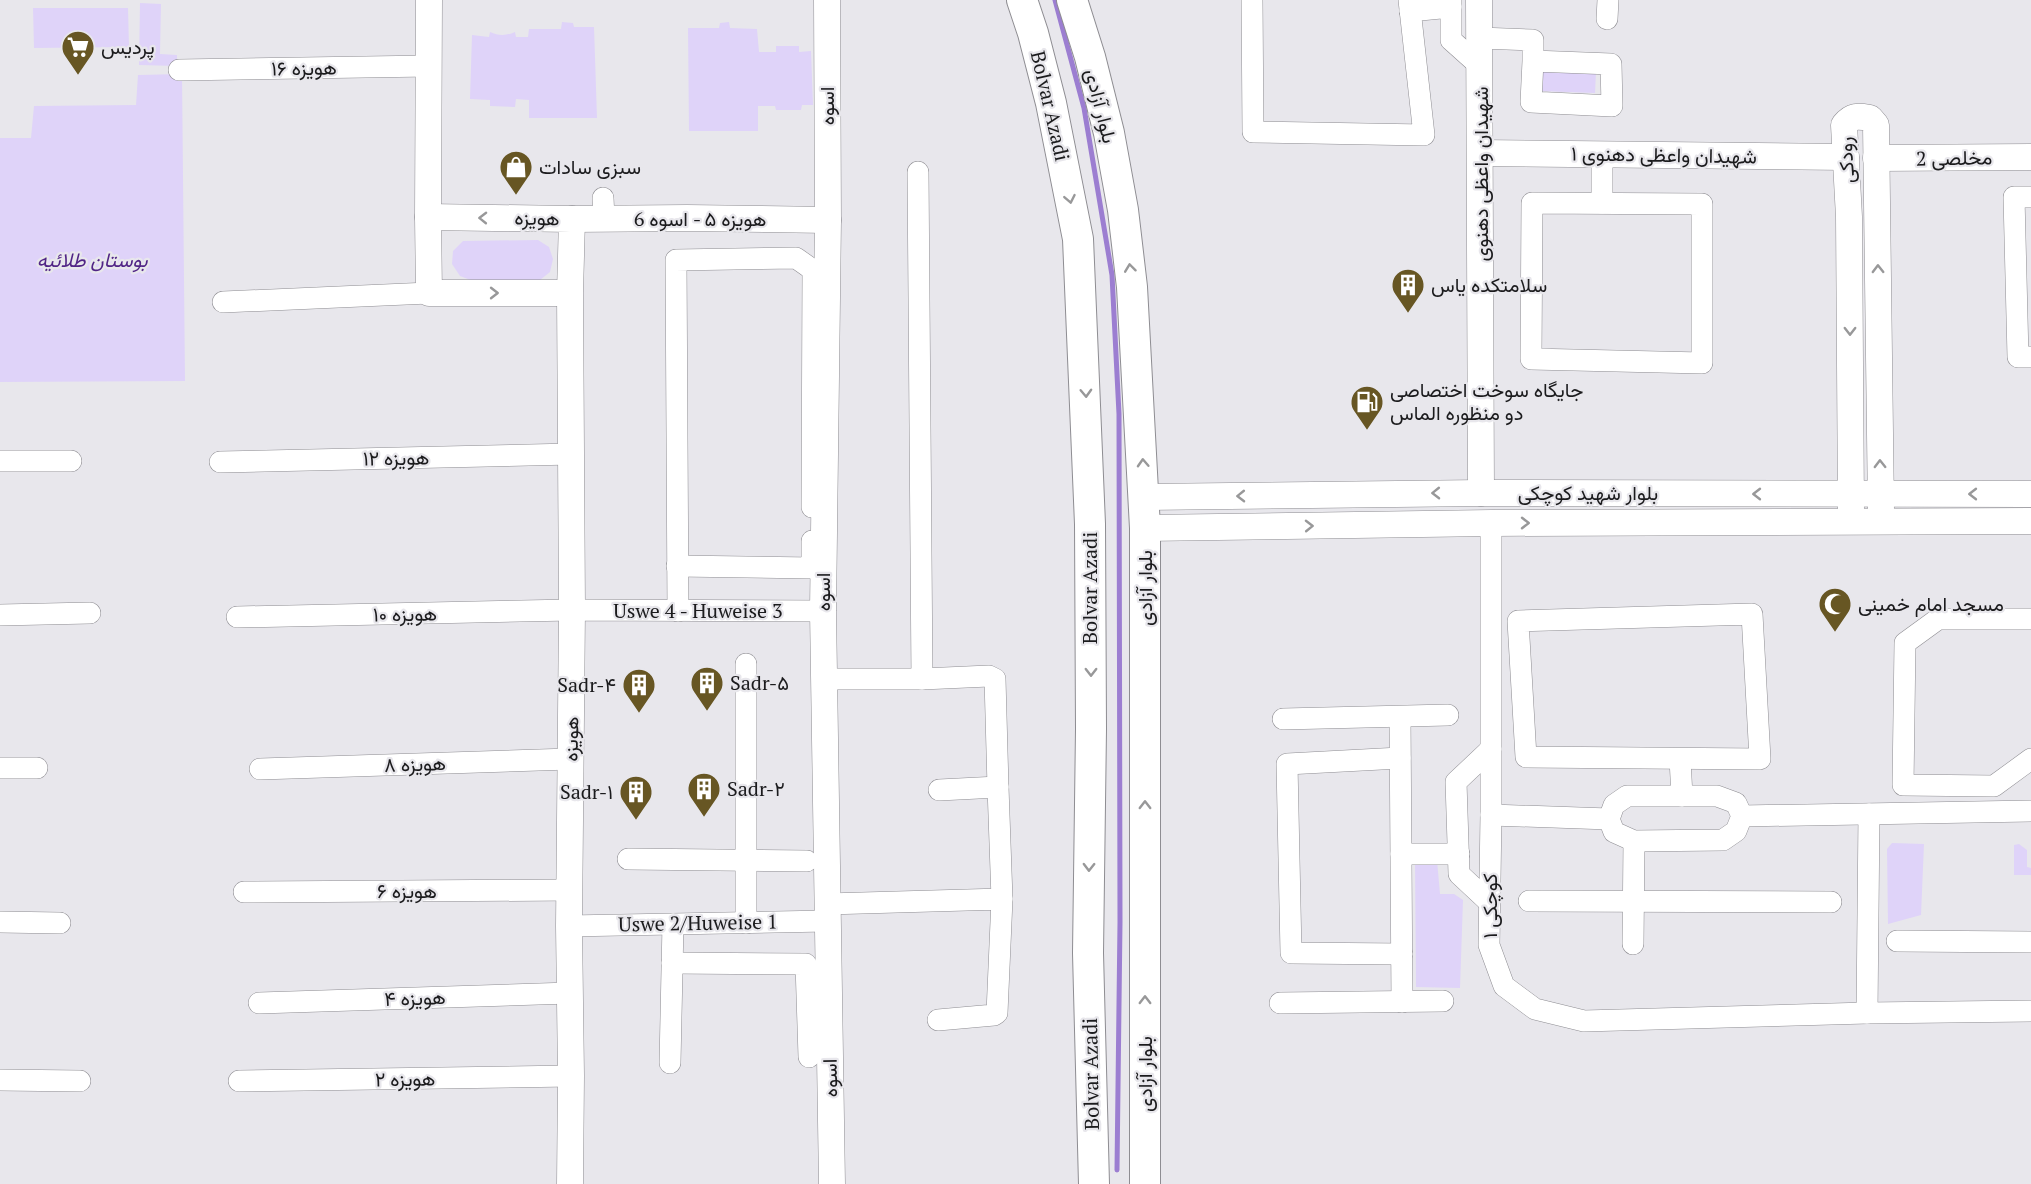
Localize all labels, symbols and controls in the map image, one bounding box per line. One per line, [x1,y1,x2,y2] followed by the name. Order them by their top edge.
[60,29,96,76] supermarket icon: پردیس
[101,33,155,61] place label: پردیس
[1025,48,1076,164] street label: Bolvar Azadi
[271,53,337,82] street label: هویزه ‍۱۶
[1079,66,1124,146] street label: بلوار آزادی
[1467,86,1494,262] street label: شهیدان واعظی دهنوی
[813,87,840,125] street label: اسوه
[1831,136,1860,184] street label: رودکی
[1571,139,1757,170] street label: شهیدان واعظی دهنوی ۱
[1916,143,1992,172] street label: مخلصی 2
[498,149,534,196] shop icon: سبزی سادات
[539,153,641,180] place label: سبزی سادات
[1063,194,1076,204] one-way arrow
[514,204,560,231] street label: هویزه
[634,205,766,232] street label: هویزه ۵ - اسوه 6
[478,211,487,224] one-way arrow
[37,246,148,273] park label: بوستان طلائیه
[1124,263,1137,273] one-way arrow
[1872,264,1884,273] one-way arrow
[1390,267,1426,314] building icon: سلامتکده یاس
[1431,271,1547,298] place label: سلامتکده یاس
[489,287,498,299] one-way arrow
[1844,326,1856,335] one-way arrow
[1390,376,1583,426] place label: جایگاه سوخت اختصاصی دو منظوره الماس
[1349,384,1385,431] fuel station icon: جایگاه سوخت اختصاصی دو منظوره الماس
[1079,389,1092,398] one-way arrow
[363,443,429,472] street label: هویزه ۱۲
[1136,458,1149,467] one-way arrow
[1874,459,1886,468] one-way arrow
[1518,479,1658,507] street label: بلوار شهید کوچکی
[1431,487,1440,499] one-way arrow
[1752,488,1761,500] one-way arrow
[1968,488,1977,500] one-way arrow
[1236,490,1245,502] one-way arrow
[1520,517,1529,529] one-way arrow
[1304,520,1313,532] one-way arrow
[1076,532,1103,644] street label: Bolvar Azadi
[1131,550,1158,626] street label: بلوار آزادی
[809,573,836,611] street label: اسوه
[1817,586,1853,633] mosque icon: مسجد امام خمینی
[1858,590,2004,617] place label: مسجد امام خمینی
[613,597,783,624] street label: Uswe 4 - Huweise 3
[373,599,437,628] street label: هویزه ۱۰
[689,665,725,712] building icon: Sadr-۵
[621,667,657,714] building icon: Sadr-۴
[1085,668,1097,677] one-way arrow
[730,669,789,696] place label: Sadr-۵
[557,671,616,698] place label: Sadr-۴
[557,716,584,762] street label: هویزه
[384,749,446,778] street label: هویزه ۸
[686,771,722,818] building icon: Sadr-۲
[618,774,654,821] building icon: Sadr-۱
[727,775,785,802] place label: Sadr-۲
[560,778,613,805] place label: Sadr-۱
[1139,800,1151,809] one-way arrow
[1083,863,1095,872] one-way arrow
[1476,873,1504,939] street label: کوچکی ۱
[377,877,437,904] street label: هویزه ۶
[618,908,778,937] street label: Uswe 2/Huweise 1
[384,983,446,1012] street label: هویزه ۴
[1139,995,1151,1004] one-way arrow
[1076,1018,1105,1130] street label: Bolvar Azadi
[1131,1036,1158,1112] street label: بلوار آزادی
[816,1058,843,1098] street label: اسوه
[375,1064,435,1093] street label: هویزه ۲

